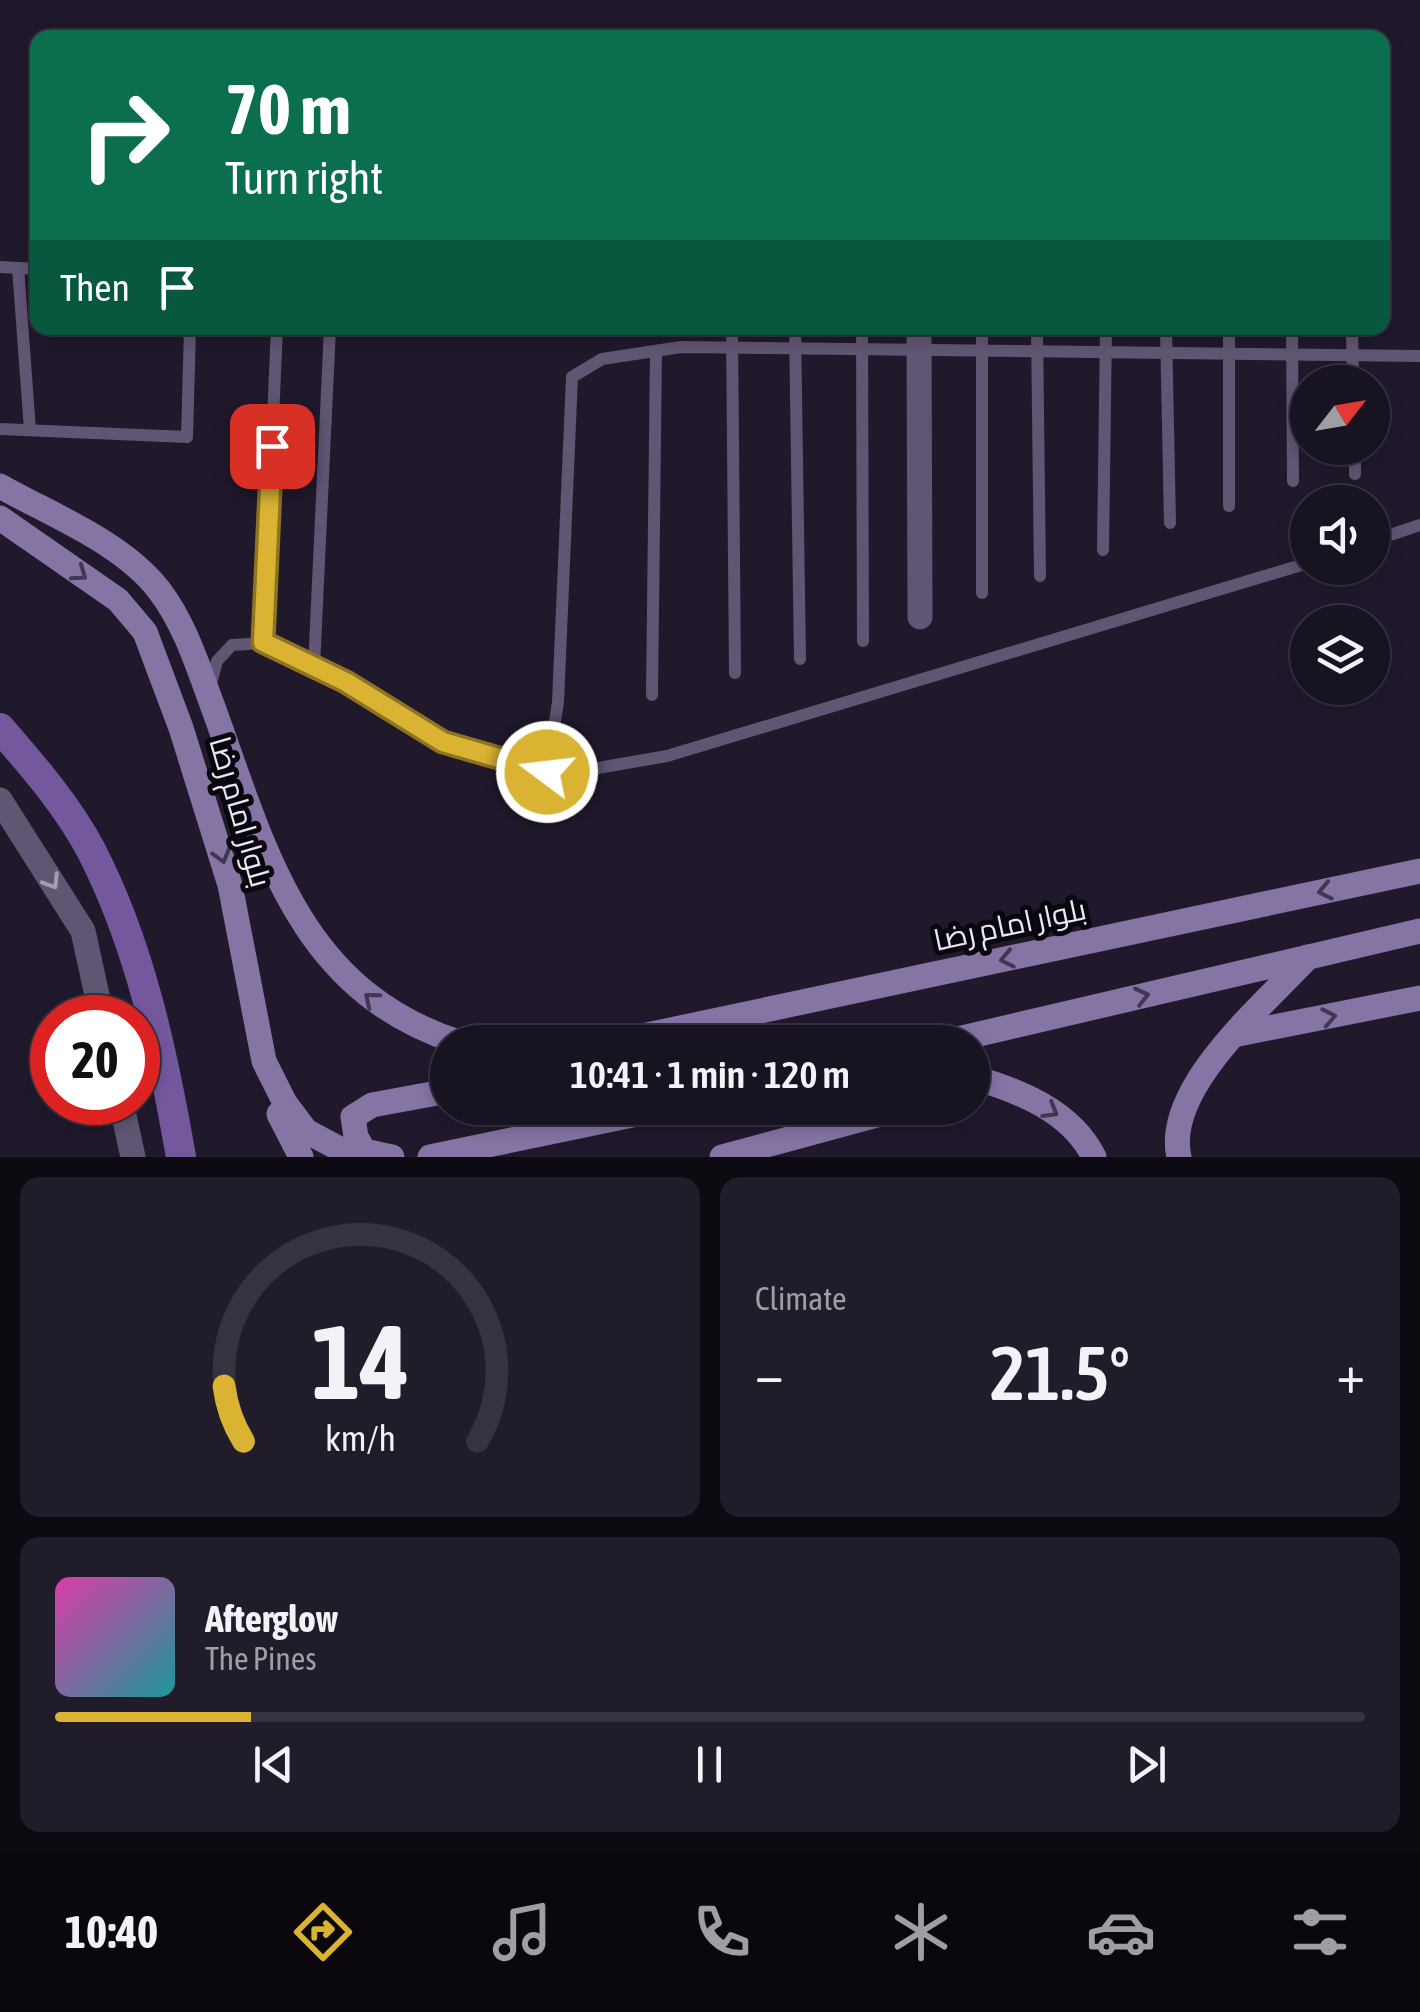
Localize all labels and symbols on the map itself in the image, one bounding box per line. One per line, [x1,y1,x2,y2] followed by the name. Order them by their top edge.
[1290,365,1390,465] north arrow
[230,404,315,489] pin
[69,562,87,580] one-way arrow
[495,720,599,824] position arrow
[199,733,279,892] street label: بلوار امام رضا
[210,847,231,864] one-way arrow
[40,872,59,890] one-way arrow
[1317,880,1334,901] one-way arrow
[930,891,1090,961] street label: بلوار امام رضا
[999,947,1016,968] one-way arrow
[1133,987,1150,1008] one-way arrow
[365,993,383,1011] one-way arrow
[30,995,160,1125] speed limit sign: 20
[1321,1007,1337,1028] one-way arrow
[1040,1099,1058,1118] one-way arrow

